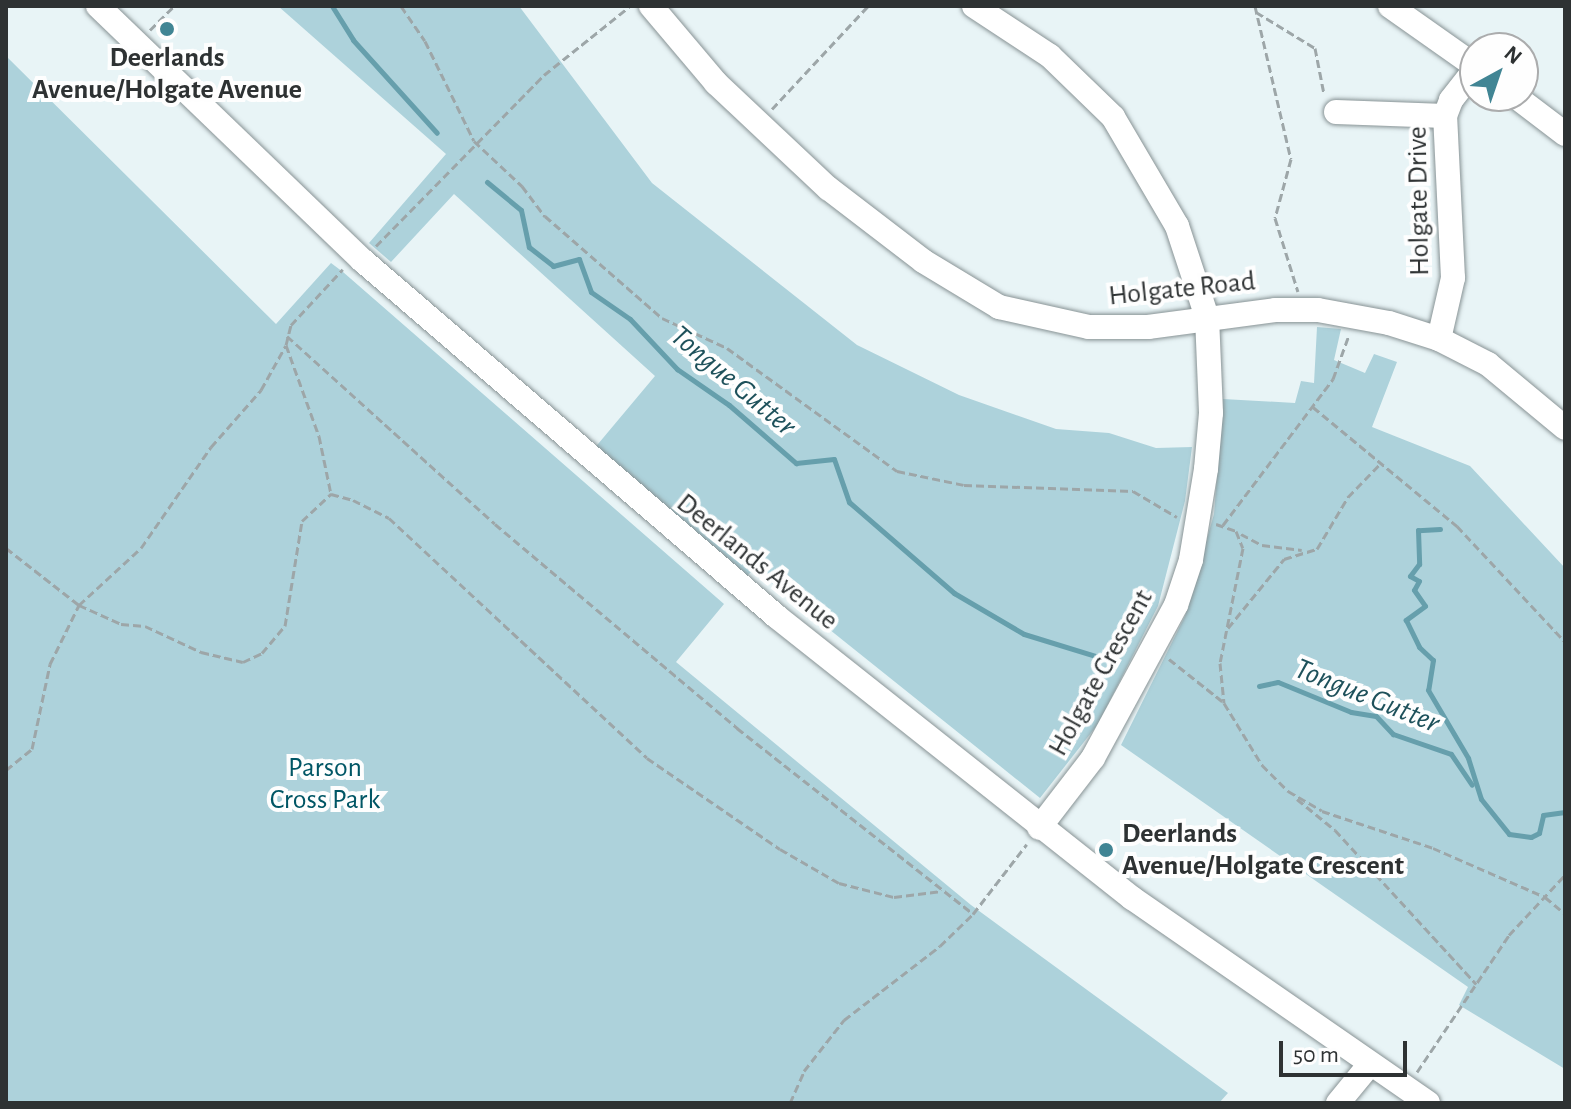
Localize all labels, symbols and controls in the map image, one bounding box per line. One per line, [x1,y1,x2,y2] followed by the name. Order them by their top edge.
[158,20,176,38] marker: Deerlands Avenue/Holgate Avenue
[1459,32,1539,112] north arrow
[32,41,302,107] place label: Deerlands Avenue/Holgate Avenue
[1500,42,1526,68] text: N
[1401,126,1437,276] street label: Holgate Drive
[1107,265,1257,313] street label: Holgate Road
[663,318,803,444] water label: Tongue Gutter
[669,487,845,637] street label: Deerlands Avenue
[1041,584,1161,762] street label: Holgate Crescent
[1289,651,1445,741] water label: Tongue Gutter
[270,751,380,817] park label: Parson Cross Park
[1122,817,1404,883] place label: Deerlands Avenue/Holgate Crescent
[1097,841,1115,859] marker: Deerlands Avenue/Holgate Crescent
[1283,1025,1411,1075] scale bar
[1293,1043,1339,1067] text: 50 m

